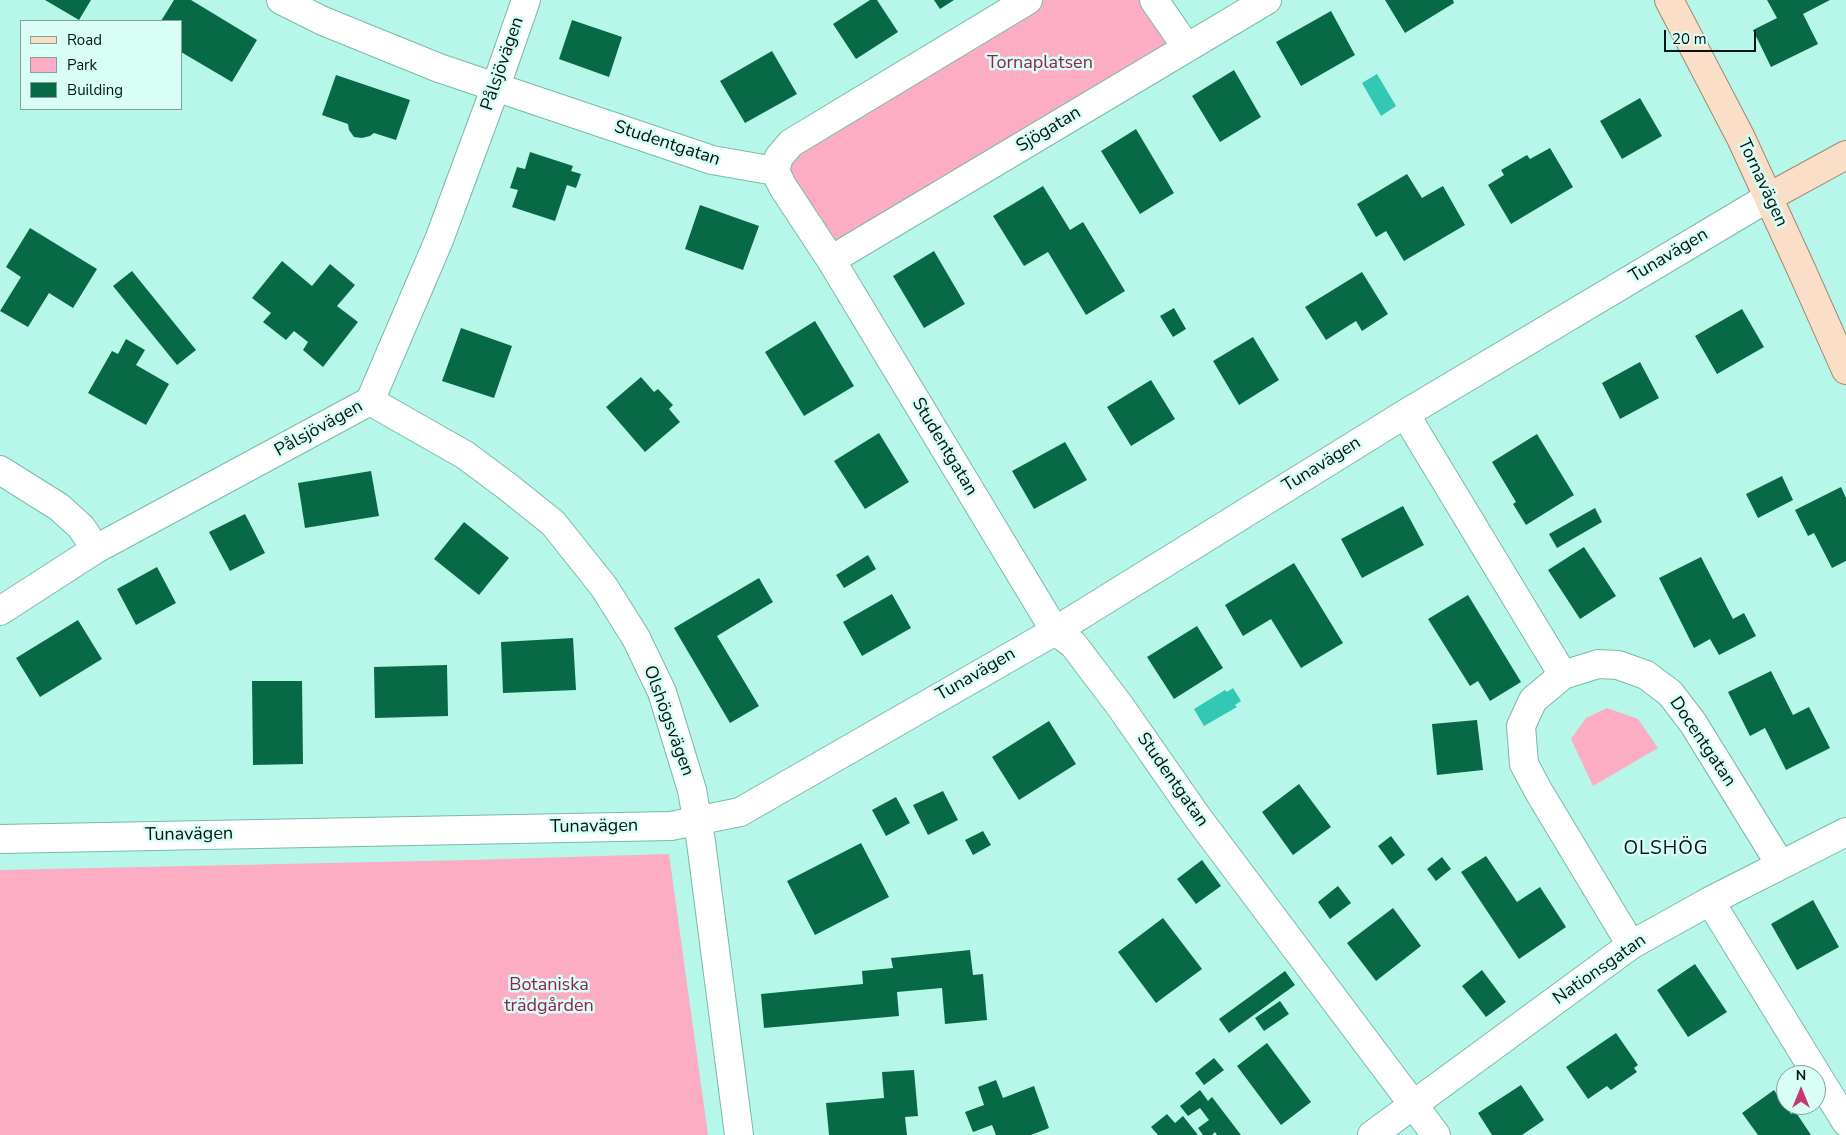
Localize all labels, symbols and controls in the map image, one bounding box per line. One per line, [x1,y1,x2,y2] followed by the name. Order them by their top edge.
[477,14,529,114] street label: Pålsjövägen
[20,20,182,110] legend
[1666,20,1758,52] scale bar
[1672,29,1707,49] text: 20 m
[67,30,102,50] text: Road
[987,53,1093,75] park label: Tornaplatsen
[67,55,97,75] text: Park
[67,80,123,100] text: Building
[1013,102,1085,158] street label: Sjögatan
[611,117,723,171] street label: Studentgatan
[1732,136,1792,230] street label: Tornavägen
[1626,224,1712,288] street label: Tunavägen
[906,394,982,500] street label: Studentgatan
[271,396,367,462] street label: Pålsjövägen
[1279,432,1365,498] street label: Tunavägen
[932,644,1020,706] street label: Tunavägen
[638,663,698,779] street label: Olshögsvägen
[1664,693,1740,791] street label: Docentgatan
[1132,729,1212,831] street label: Studentgatan
[550,815,638,839] street label: Tunavägen
[145,823,233,847] street label: Tunavägen
[1623,838,1709,860] district label: OLSHÖG
[1549,930,1651,1010] street label: Nationsgatan
[504,975,594,1018] park label: Botaniska trädgården
[1776,1065,1826,1115] north arrow
[1796,1066,1806,1085] text: N

